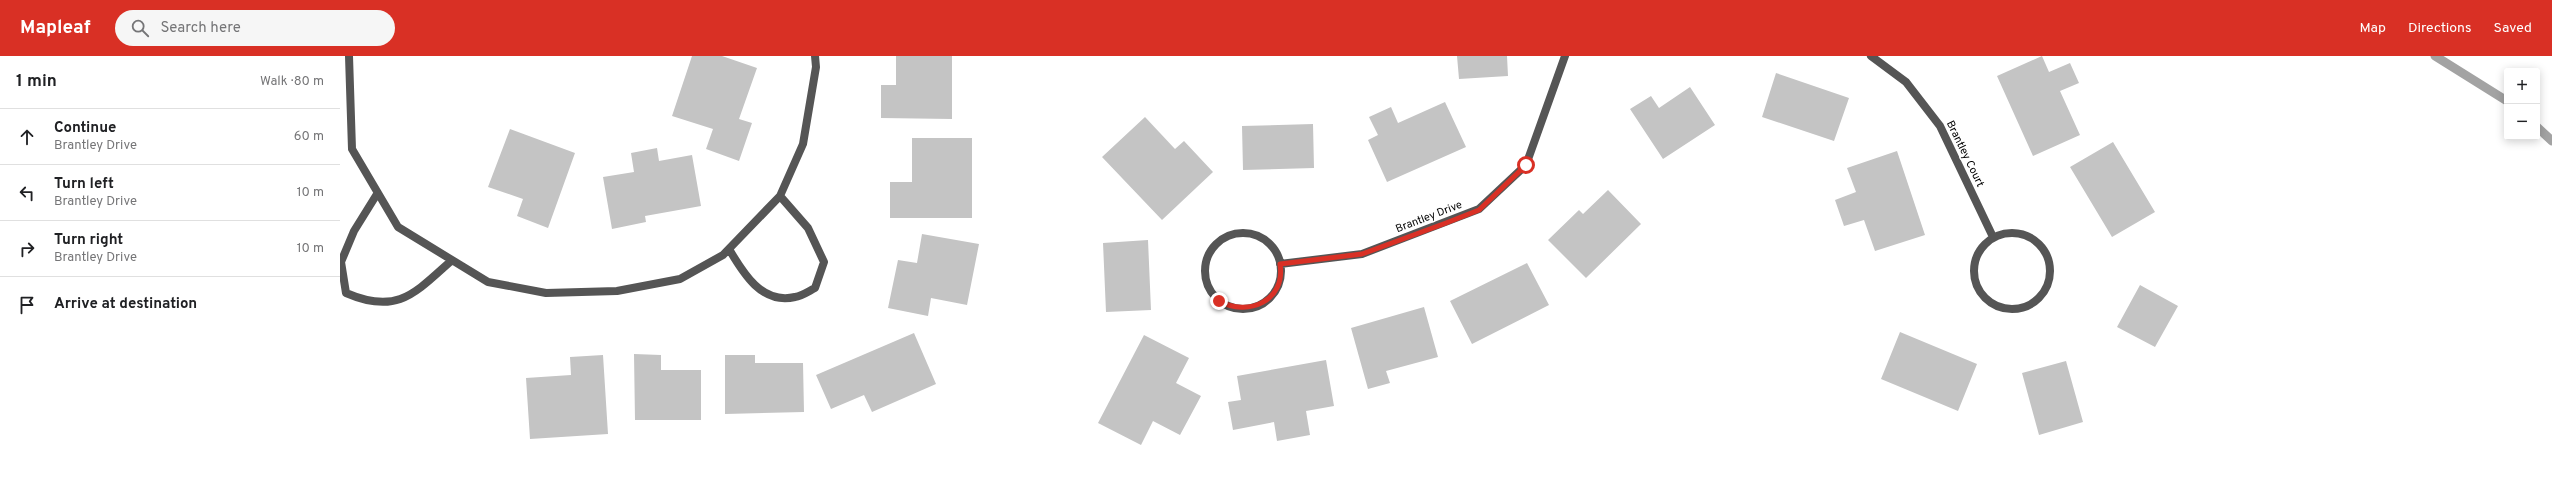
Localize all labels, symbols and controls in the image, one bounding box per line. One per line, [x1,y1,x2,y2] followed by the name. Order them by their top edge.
[115,10,395,46] search box
[20,16,91,40] text: Mapleaf
[129,17,151,39] icon: search
[161,19,241,38] text: Search here
[2360,20,2386,37] text: Map
[2408,20,2472,37] text: Directions
[2494,20,2532,37] text: Saved
[2504,68,2540,140] map controls
[2504,68,2540,104] button: +
[16,71,57,93] text: 1 min
[260,74,324,90] text: Walk · 80 m
[2504,104,2540,140] button: −
[1943,118,1987,190] street label: Brantley Court
[54,119,116,138] text: Continue
[16,126,38,148] icon: ahead
[294,129,324,145] text: 60 m
[54,138,137,154] text: Brantley Drive
[1517,156,1535,174] route start
[54,175,114,194] text: Turn left
[16,182,38,204] icon: left
[297,185,324,201] text: 10 m
[54,194,137,210] text: Brantley Drive
[1394,198,1464,236] street label: Brantley Drive
[54,231,123,250] text: Turn right
[16,238,38,260] icon: right
[297,241,324,257] text: 10 m
[54,250,137,266] text: Brantley Drive
[1210,292,1228,310] route end
[16,294,38,316] icon: arrive
[54,295,197,314] text: Arrive at destination

